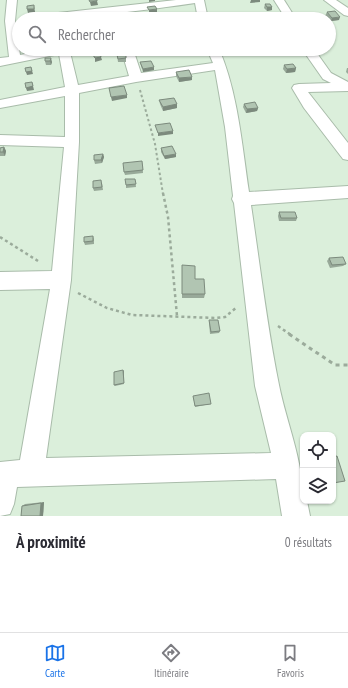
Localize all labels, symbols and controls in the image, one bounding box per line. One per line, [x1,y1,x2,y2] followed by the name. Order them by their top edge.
[12,12,336,56] search box
[26,23,48,45] icon: search
[58,25,115,44] text: Rechercher
[300,432,336,504] map controls
[300,432,336,468] button: locate
[300,468,336,504] button: layers
[16,531,86,553] text: À proximité
[285,534,332,551] text: 0 résultats
[44,642,66,680] tab: Carte
[154,642,189,680] tab: Itinéraire
[277,642,304,680] tab: Favoris

